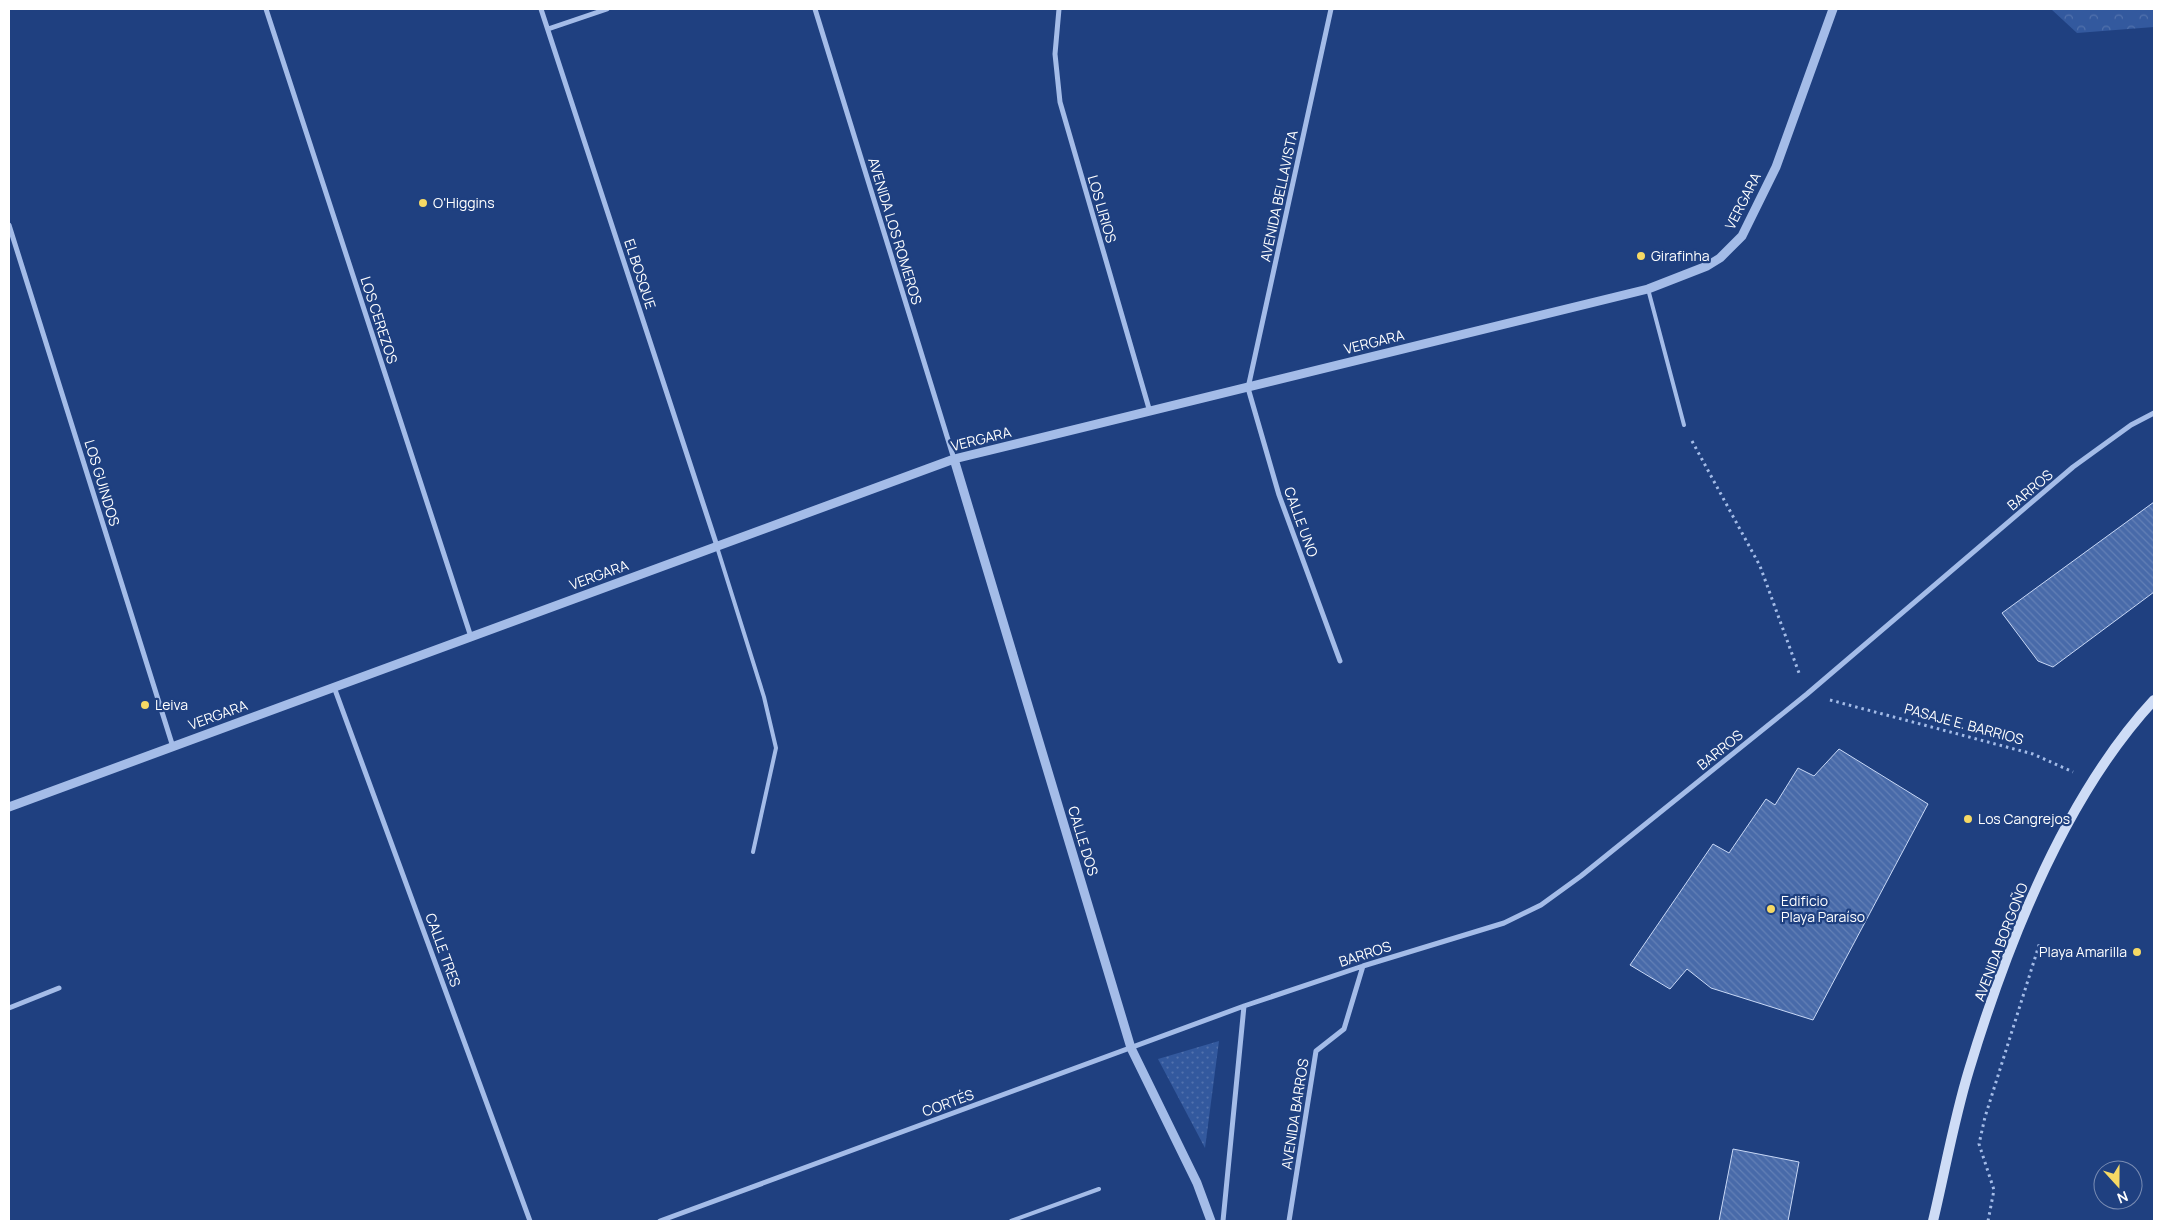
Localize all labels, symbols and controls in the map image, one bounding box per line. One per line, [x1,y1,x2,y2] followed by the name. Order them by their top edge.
[1255,128,1302,263] street label: AVENIDA BELLAVISTA
[864,155,927,307] street label: AVENIDA LOS ROMEROS
[1720,169,1765,232] street label: VERGARA
[1084,173,1121,245] street label: LOS LIRIOS
[433,193,494,212] place label: O'Higgins
[417,197,429,209] marker: O'Higgins
[620,236,661,311] street label: EL BOSQUE
[1651,246,1710,265] place label: Girafinha
[1635,250,1647,262] marker: Girafinha
[356,274,403,366] street label: LOS CEREZOS
[1342,325,1406,358] street label: VERGARA
[949,422,1013,455] street label: VERGARA
[80,437,125,529] street label: LOS GUINDOS
[2003,465,2057,514] street label: BARROS
[1280,484,1323,559] street label: CALLE UNO
[567,555,631,594] street label: VERGARA
[155,695,188,714] place label: Leiva
[186,695,250,734] street label: VERGARA
[1902,698,2026,749] street label: PASAJE E. BARRIOS
[139,699,151,711] marker: Leiva
[1693,725,1747,774] street label: BARROS
[1064,804,1103,878] street label: CALLE DOS
[1978,809,2070,828] place label: Los Cangrejos
[1962,813,1974,825] marker: Los Cangrejos
[1969,880,2032,1004] street label: AVENIDA BORGOÑO
[1781,891,1865,926] place label: Edificio Playa Paraíso
[1765,903,1777,915] marker: Edificio Playa Paraíso
[421,910,466,990] street label: CALLE TRES
[1336,936,1394,971] street label: BARROS
[2039,942,2127,961] place label: Playa Amarilla
[2131,946,2143,958] marker: Playa Amarilla
[1276,1057,1313,1171] street label: AVENIDA BARROS
[919,1084,977,1121] street label: CORTÉS
[2093,1160,2143,1210] north arrow
[2115,1187,2131,1208] text: N

